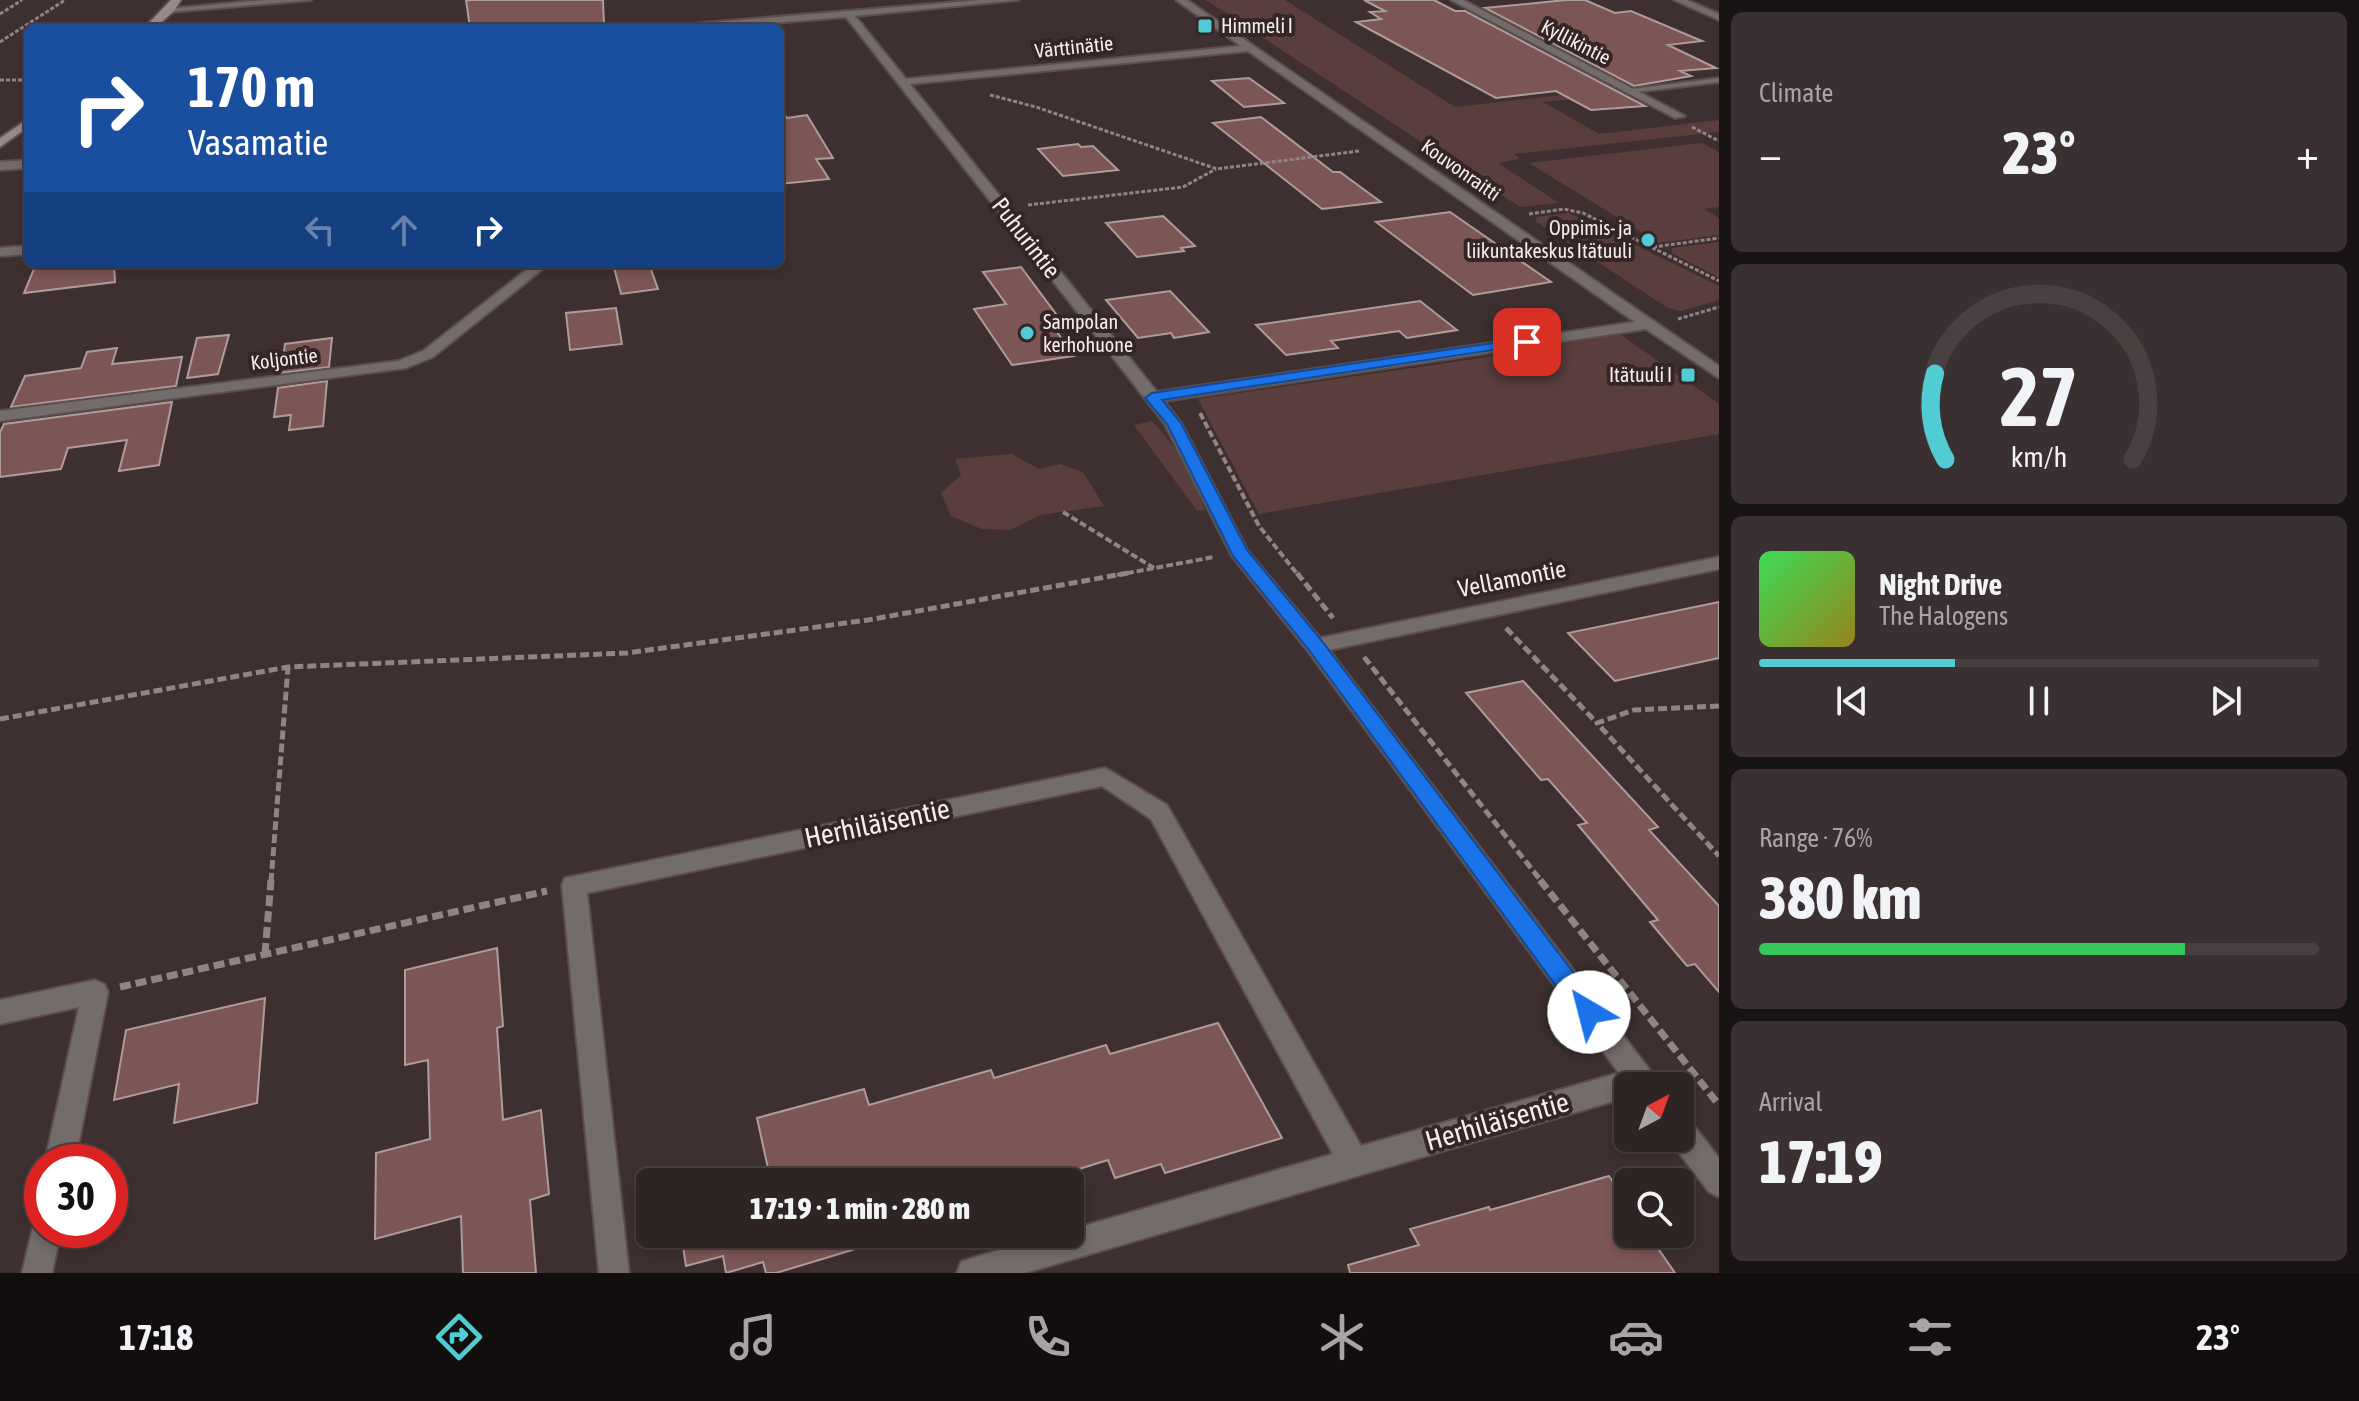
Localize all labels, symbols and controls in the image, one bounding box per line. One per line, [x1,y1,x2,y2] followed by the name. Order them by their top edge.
[1221,14,1293,37] place label: Himmeli I
[1538,14,1615,69] street label: Kyllikintie
[1196,17,1214,35] marker: Himmeli I
[1034,31,1114,62] street label: Värttinätie
[188,55,315,119] text: 170 m
[56,56,160,160] icon: right
[1759,78,1833,108] text: Climate
[2003,118,2075,187] text: 23°
[188,121,328,163] text: Vasamatie
[1759,128,1782,178] text: −
[2296,128,2319,178] text: +
[1417,134,1505,205] street label: Kouvonraitti
[987,192,1066,283] street label: Puhurintie
[298,208,342,252] icon: left
[382,208,426,252] icon: ahead
[466,208,510,252] icon: right
[1466,216,1632,262] place label: Oppimis- ja liikuntakeskus Itätuuli
[1639,231,1657,249] marker: Oppimis- ja liikuntakeskus Itätuuli
[1493,308,1561,376] pin
[1043,310,1133,356] place label: Sampolan kerhohuone
[1505,320,1549,364] icon: arrive
[1018,324,1036,342] marker: Sampolan kerhohuone
[249,343,319,374] street label: Koljontie
[2000,348,2078,444] text: 27
[1609,363,1672,386] place label: Itätuuli I
[1679,366,1697,384] marker: Itätuuli I
[2011,440,2067,473] text: km/h
[1456,555,1568,602] street label: Vellamontie
[1879,567,2002,601] text: Night Drive
[1879,601,2008,631] text: The Halogens
[1830,679,1874,723] icon: previous
[2017,679,2061,723] icon: pause
[2204,679,2248,723] icon: next
[802,792,952,854] street label: Herhiläisentie
[1759,823,1872,853] text: Range · 76%
[1759,863,1921,932] text: 380 km
[1547,970,1631,1054] position arrow
[1614,1072,1694,1152] north arrow
[1614,1072,1694,1248] map controls
[1422,1085,1572,1157] street label: Herhiläisentie
[1759,1087,1823,1117] text: Arrival
[1759,1127,1882,1196] text: 17:19
[24,1144,128,1248] speed limit sign: 30
[1614,1168,1694,1248] button: search
[750,1191,970,1225] text: 17:19 · 1 min · 280 m
[431,1309,487,1365] icon: directions
[725,1309,781,1365] icon: music
[1020,1309,1076,1365] icon: phone
[1314,1309,1370,1365] icon: climate
[1608,1309,1664,1365] icon: car
[1902,1309,1958,1365] icon: filters
[119,1316,193,1358] text: 17:18
[2196,1316,2240,1358] text: 23°

